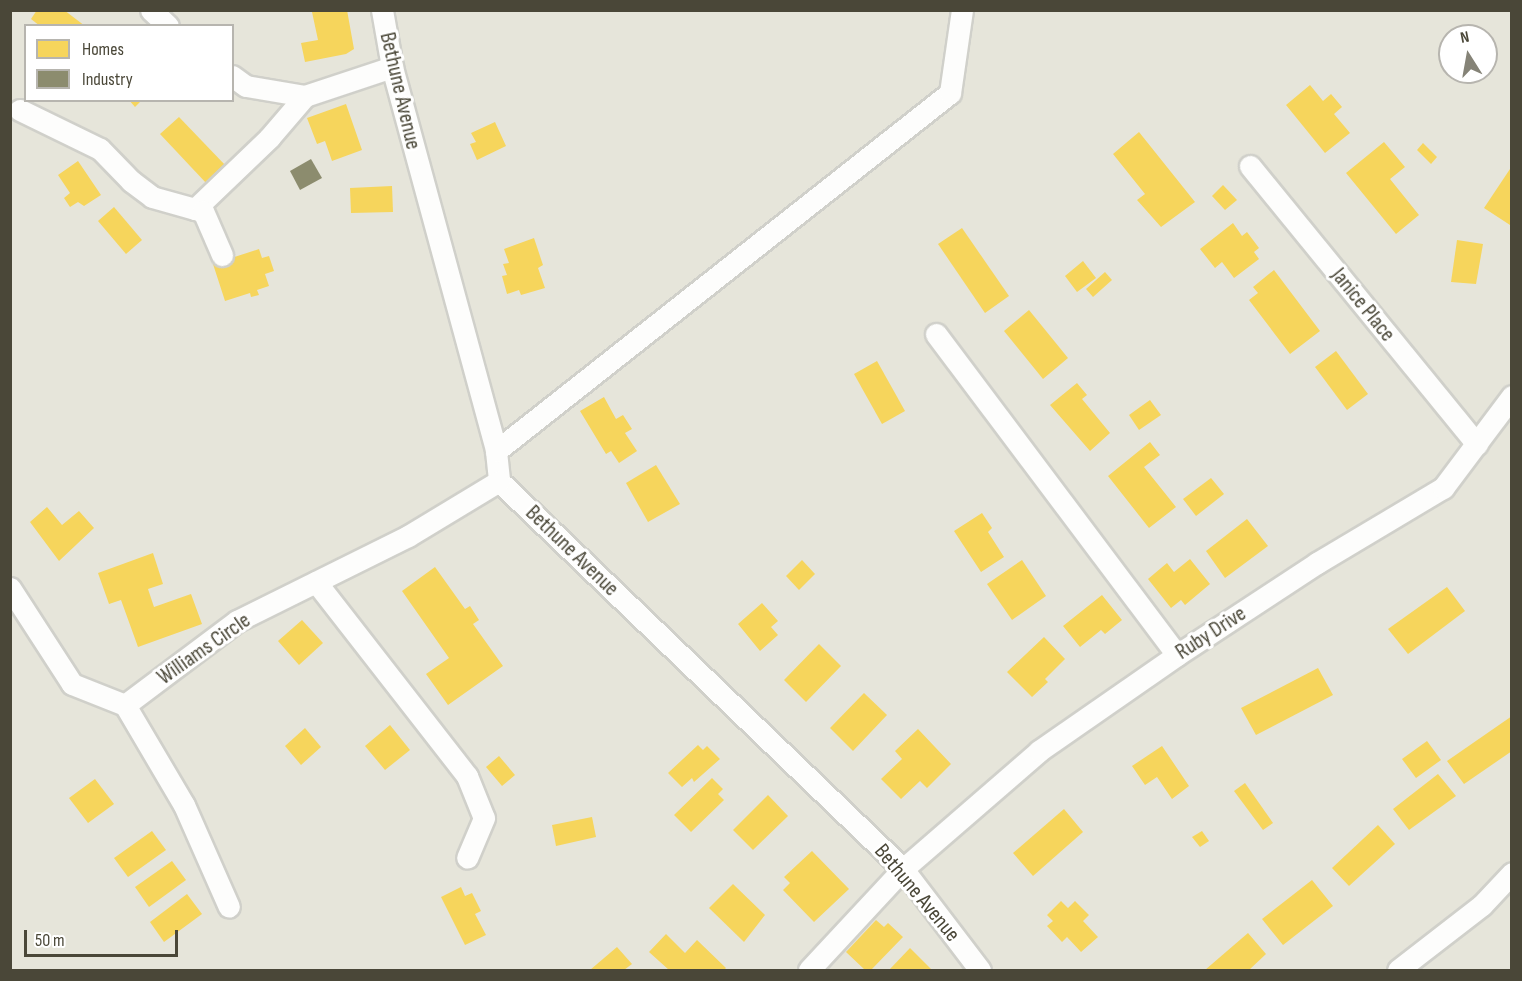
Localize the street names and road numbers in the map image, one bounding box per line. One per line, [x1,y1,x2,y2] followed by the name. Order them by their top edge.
[374,30,426,152] street label: Bethune Avenue
[1325,263,1401,347] street label: Janice Place
[520,500,624,602] street label: Bethune Avenue
[1171,600,1251,666] street label: Ruby Drive
[152,607,256,691] street label: Williams Circle
[869,839,965,947] street label: Bethune Avenue

